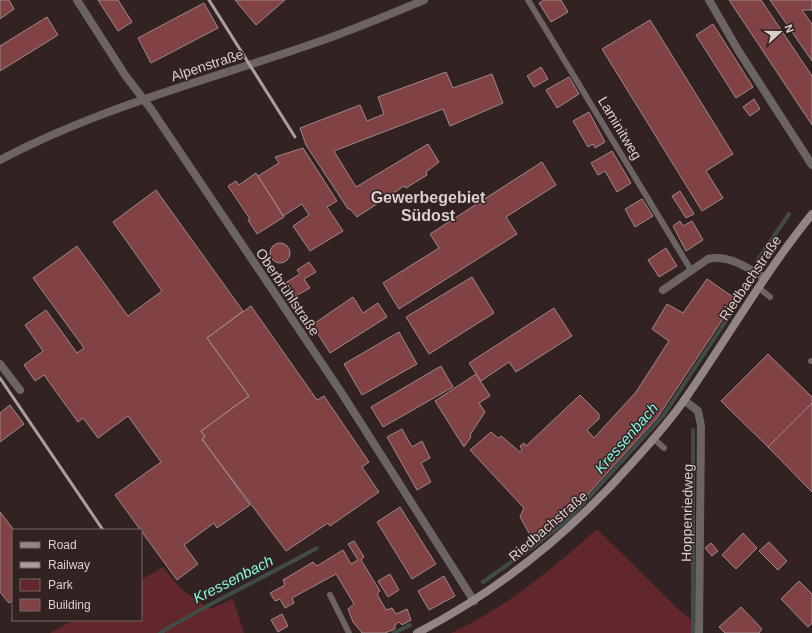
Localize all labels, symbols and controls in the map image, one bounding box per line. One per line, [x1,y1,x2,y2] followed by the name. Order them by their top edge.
[760,12,800,52] north arrow
[782,23,796,34] text: N
[169,46,246,84] street label: Alpenstraße
[595,94,645,162] street label: Laminitweg
[371,189,486,224] district label: Gewerbegebiet Südost
[716,232,784,323] street label: Riedbachstraße
[253,245,323,339] street label: Oberbrühlstraße
[591,399,661,477] water label: Kressenbach
[678,464,696,562] street label: Hoppenriedweg
[505,487,591,564] street label: Riedbachstraße
[12,529,142,621] legend
[48,538,77,552] text: Road
[190,552,276,606] water label: Kressenbach
[48,558,90,572] text: Railway
[48,578,74,592] text: Park
[48,598,91,612] text: Building

